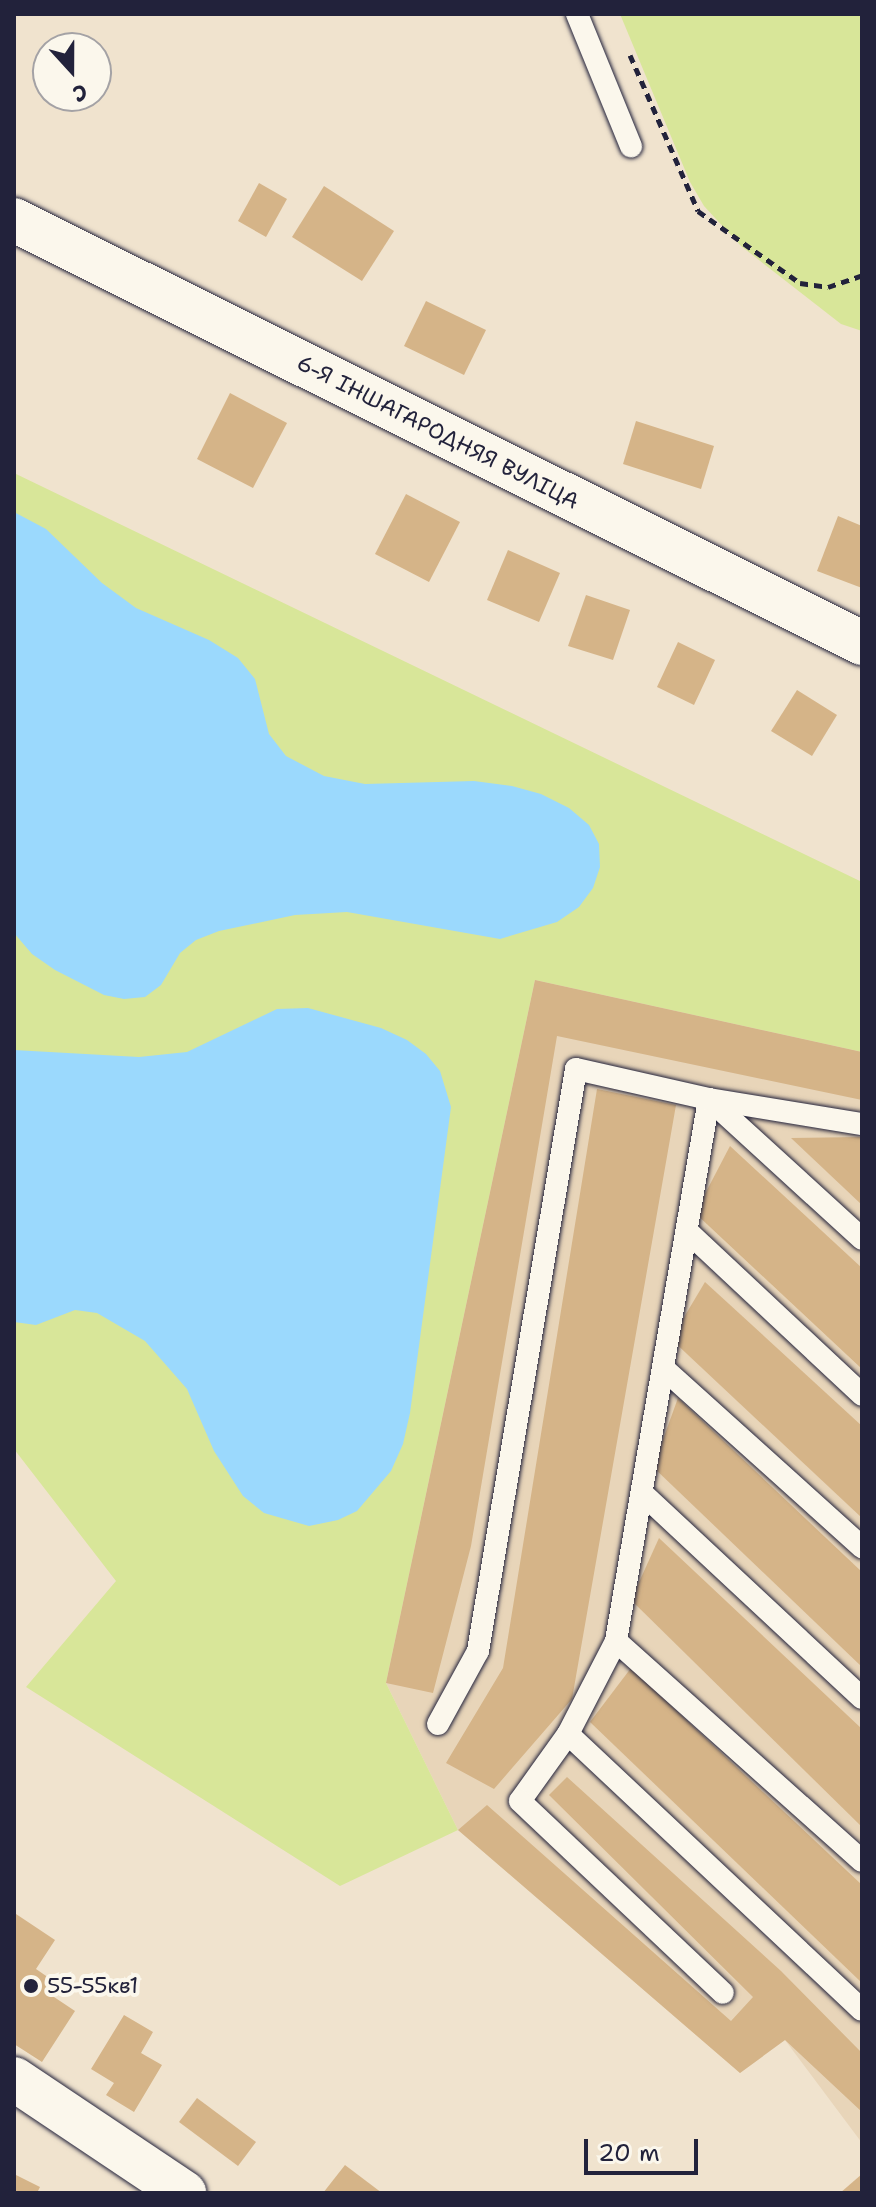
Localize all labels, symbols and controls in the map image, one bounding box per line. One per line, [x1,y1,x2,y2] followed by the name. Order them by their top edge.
[32,32,112,112] north arrow
[69,77,92,109] text: С
[293,349,583,515] street label: 6-Я ІНШАГАРОДНЯЯ ВУЛІЦА
[47,1973,138,1999] place label: 55-55кв1
[22,1977,40,1995] marker: 55-55кв1
[588,2123,702,2173] scale bar
[598,2137,660,2169] text: 20 m

